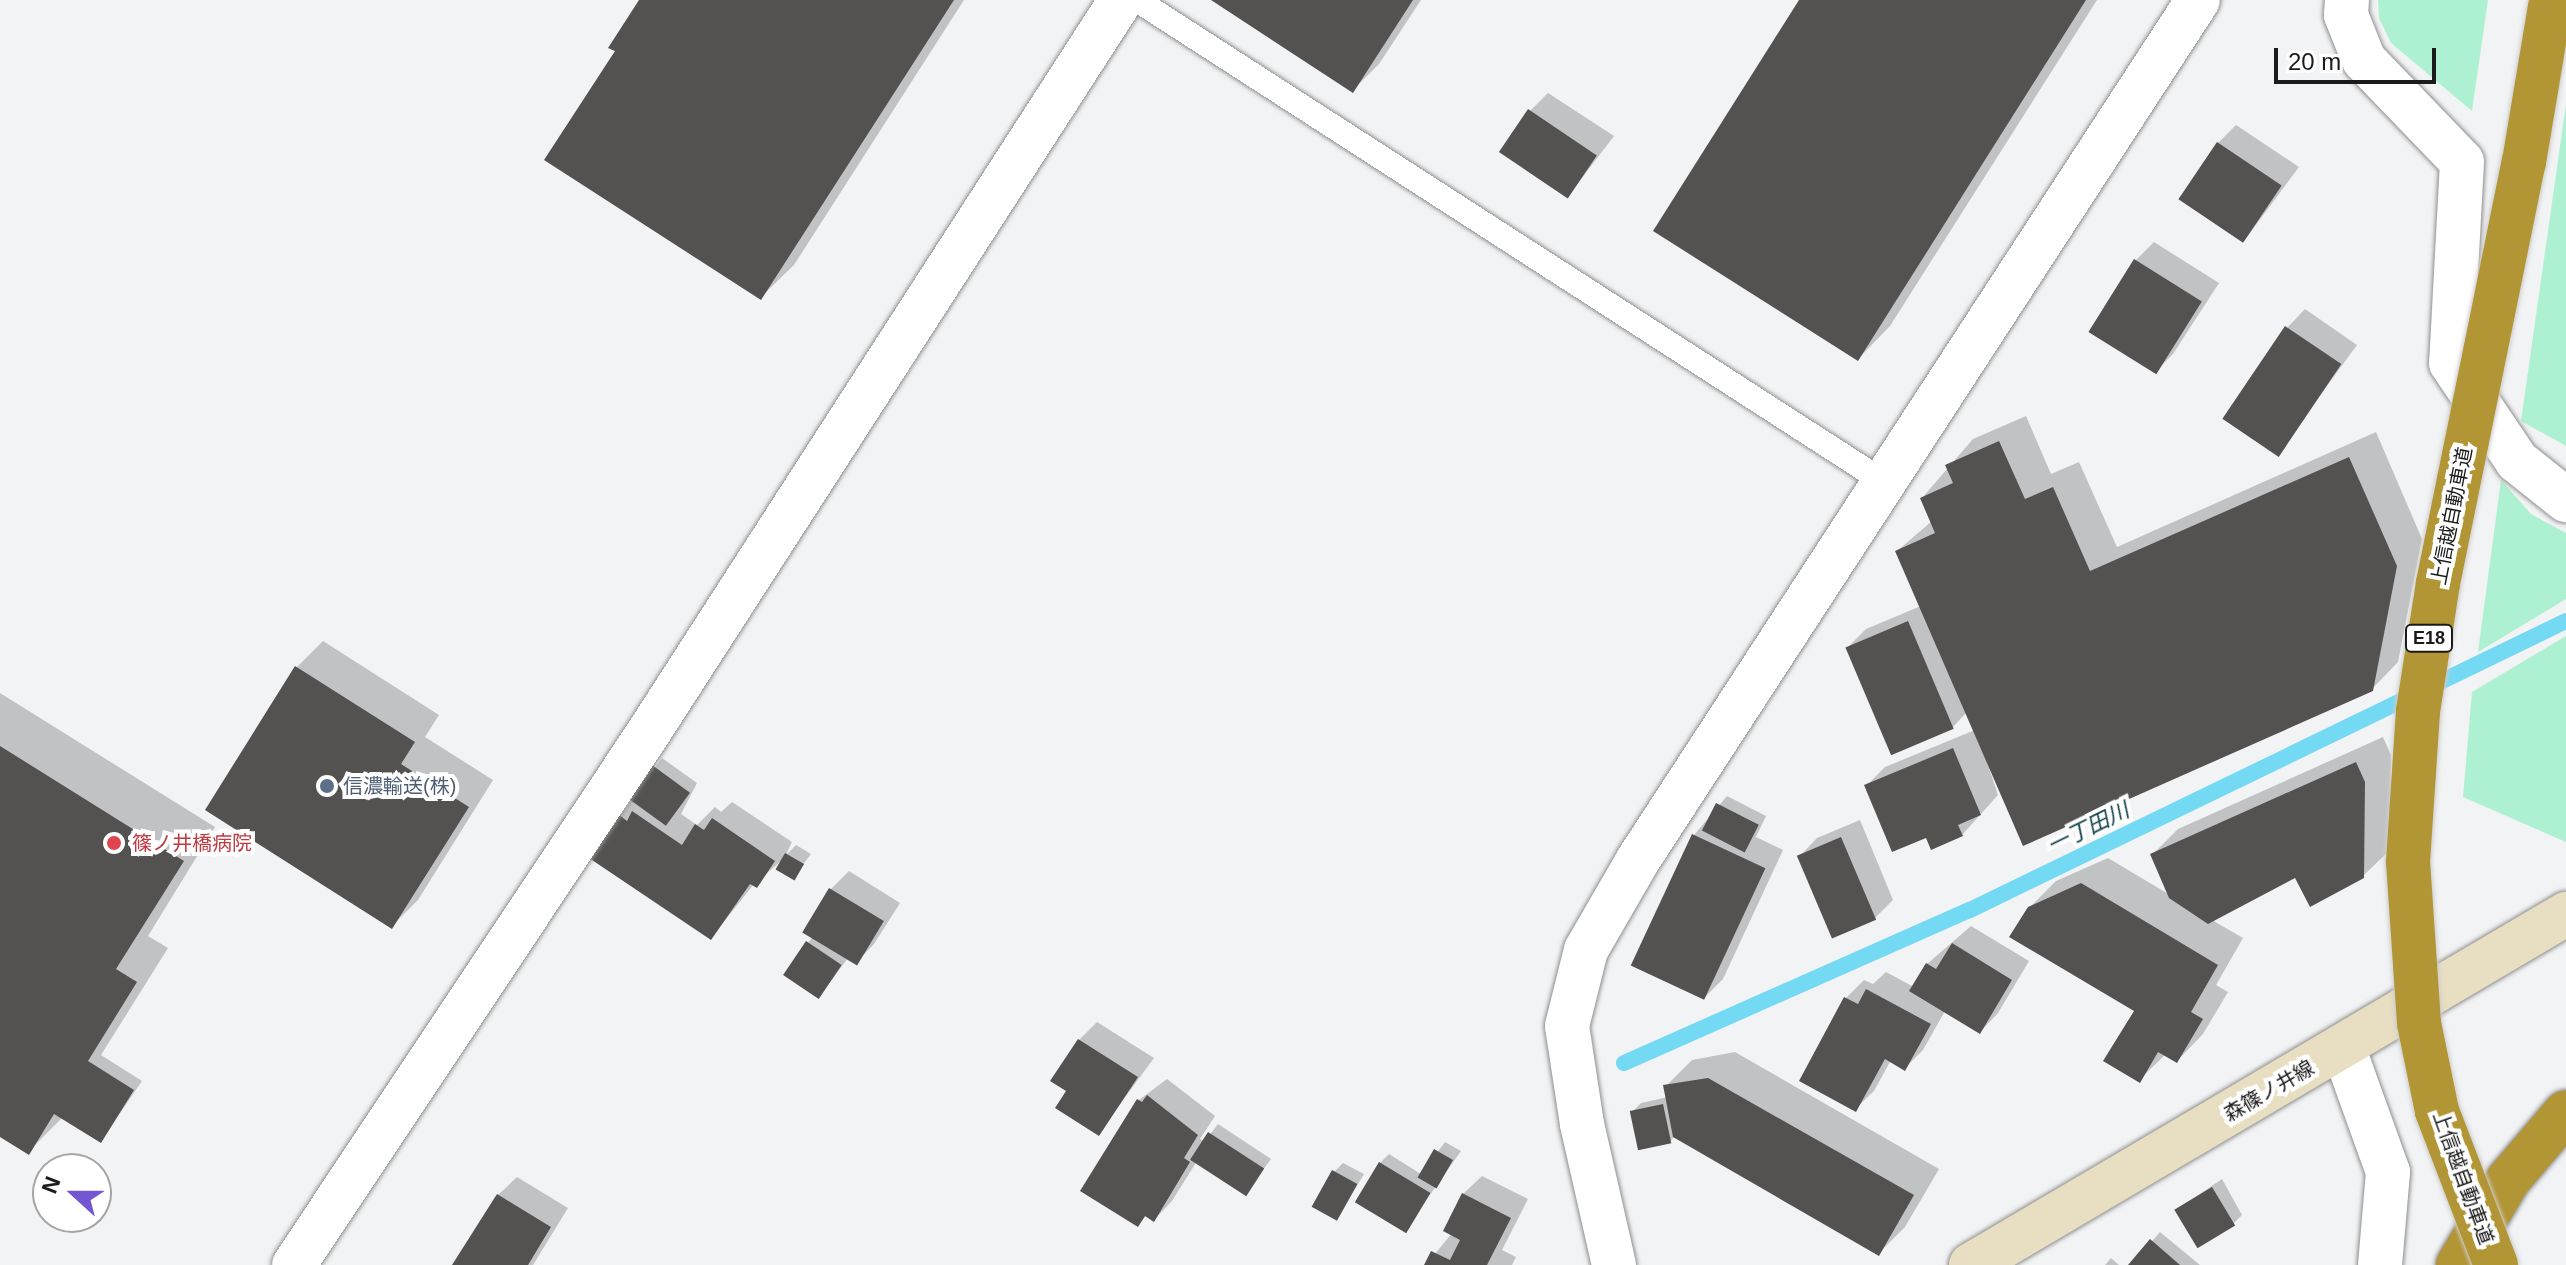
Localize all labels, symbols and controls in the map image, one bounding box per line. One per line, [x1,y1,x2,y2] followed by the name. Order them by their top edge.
[2278,32,2440,82] scale bar
[2288,48,2341,75] text: 20 m
[2427,445,2477,587] street label: 上信越自動車道
[2403,624,2455,652] road number: E18
[343,774,456,798] place label: 信濃輸送(株)
[318,777,336,795] marker: 信濃輸送(株)
[2043,797,2133,859] water label: 一丁田川
[132,831,252,855] place label: 篠ノ井橋病院
[103,832,125,854] marker: 篠ノ井橋病院
[2220,1056,2318,1126] street label: 森篠ノ井線
[2428,1108,2498,1248] street label: 上信越自動車道
[32,1153,112,1233] north arrow
[36,1173,66,1197] text: N

